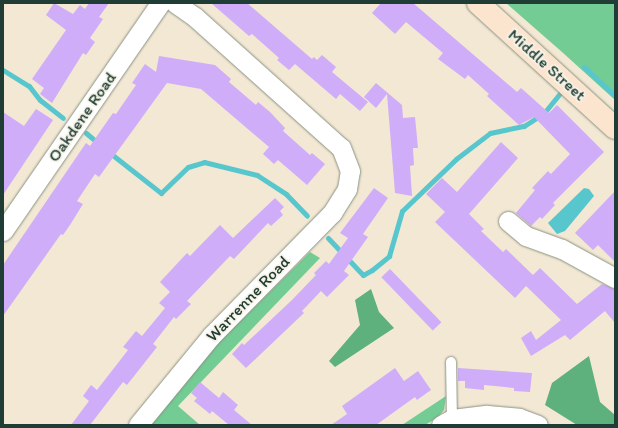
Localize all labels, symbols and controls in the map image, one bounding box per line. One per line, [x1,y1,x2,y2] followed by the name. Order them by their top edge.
[504,25,590,105] street label: Middle Street
[43,68,121,166] street label: Oakdene Road
[202,252,294,346] street label: Warrenne Road

